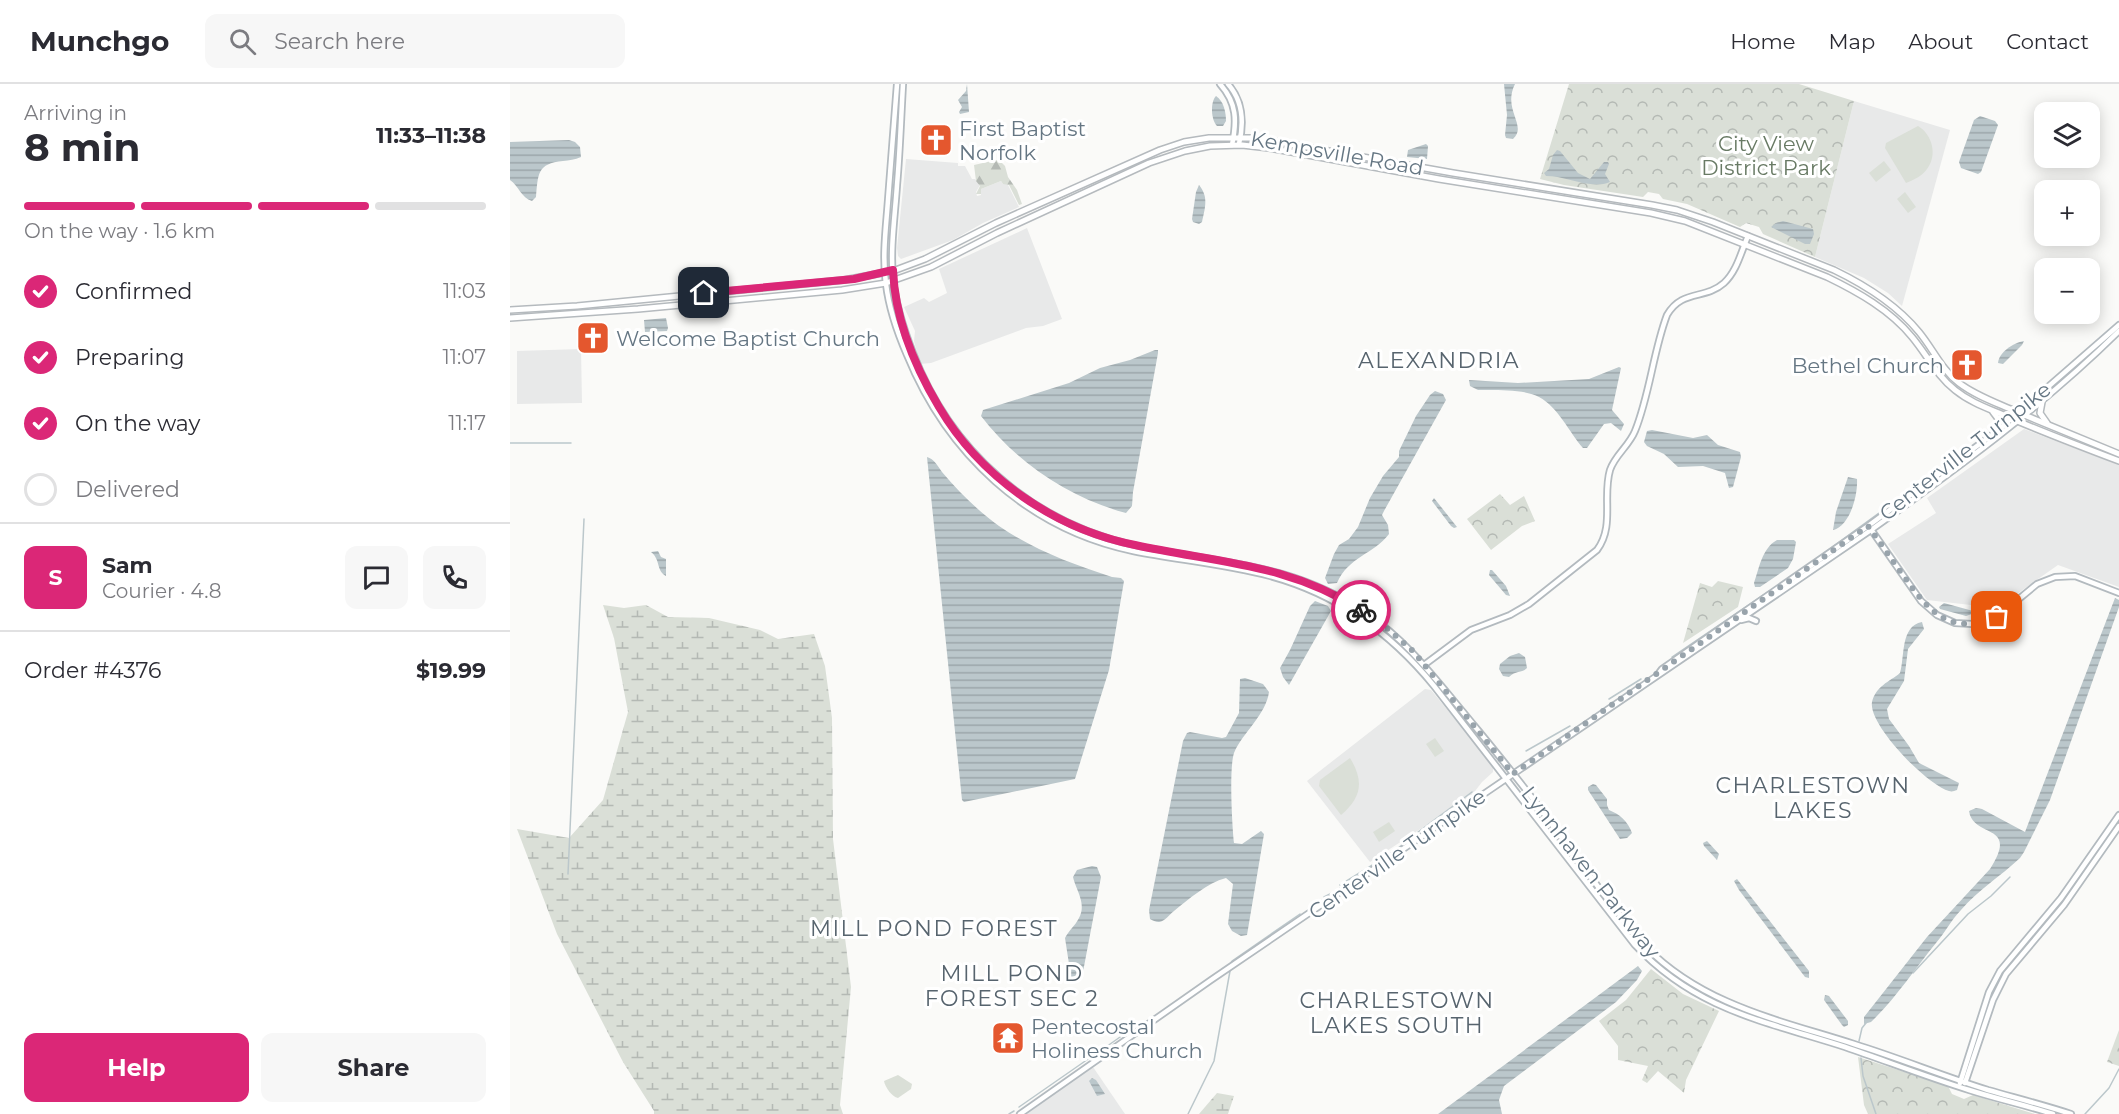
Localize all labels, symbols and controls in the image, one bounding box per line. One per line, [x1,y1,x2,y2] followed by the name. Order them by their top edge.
[205,14,625,68] search box
[30,24,169,58] text: Munchgo
[226,25,259,58] icon: search
[274,28,405,55] text: Search here
[1730,29,1795,54] text: Home
[1828,29,1875,54] text: Map
[1908,29,1973,54] text: About
[2006,29,2089,54] text: Contact
[24,101,127,125] text: Arriving in
[2034,102,2100,324] map controls
[2034,102,2100,168] button: layers
[959,116,1086,165] place label: First Baptist Norfolk
[376,122,486,149] text: 11:33–11:38
[918,122,954,158] church icon: First Baptist Norfolk
[24,123,140,171] text: 8 min
[1249,125,1425,181] street label: Kempsville Road
[1701,131,1831,180] park label: City View District Park
[2034,180,2100,246] button: +
[24,219,215,243] text: On the way · 1.6 km
[2034,258,2100,324] button: −
[678,267,729,318] pin
[24,275,57,308] icon: check
[687,276,720,309] icon: home
[75,278,192,305] text: Confirmed
[443,279,486,303] text: 11:03
[575,320,611,356] church icon: Welcome Baptist Church
[616,326,880,351] place label: Welcome Baptist Church
[24,341,57,374] icon: check
[75,344,184,371] text: Preparing
[442,345,486,369] text: 11:07
[1358,347,1520,374] district label: ALEXANDRIA
[1949,347,1985,383] church icon: Bethel Church
[1792,353,1944,378] place label: Bethel Church
[1874,376,2056,526] street label: Centerville Turnpike
[24,407,57,440] icon: check
[75,410,200,437] text: On the way
[448,411,486,435] text: 11:17
[75,476,180,503] text: Delivered
[345,546,408,609] button: chat
[423,546,486,609] button: phone
[102,552,153,579] text: Sam
[48,564,63,591] text: S
[102,579,221,603] text: Courier · 4.8
[1331,580,1391,640] courier
[1971,591,2022,642] pin
[1345,594,1378,627] icon: bike
[1980,600,2013,633] icon: bag
[24,657,161,684] text: Order #4376
[416,657,486,684] text: $19.99
[1715,772,1911,824] district label: CHARLESTOWN LAKES
[1516,781,1666,963] street label: Lynnhaven Parkway
[1304,783,1490,925] street label: Centerville Turnpike
[810,915,1058,942] district label: MILL POND FOREST
[925,960,1099,1012] district label: MILL POND FOREST SEC 2
[1299,987,1495,1039] district label: CHARLESTOWN LAKES SOUTH
[1031,1014,1203,1063] place label: Pentecostal Holiness Church
[990,1020,1026,1056] temple icon: Pentecostal Holiness Church
[24,1033,249,1102] button: Help
[261,1033,486,1102] button: Share

